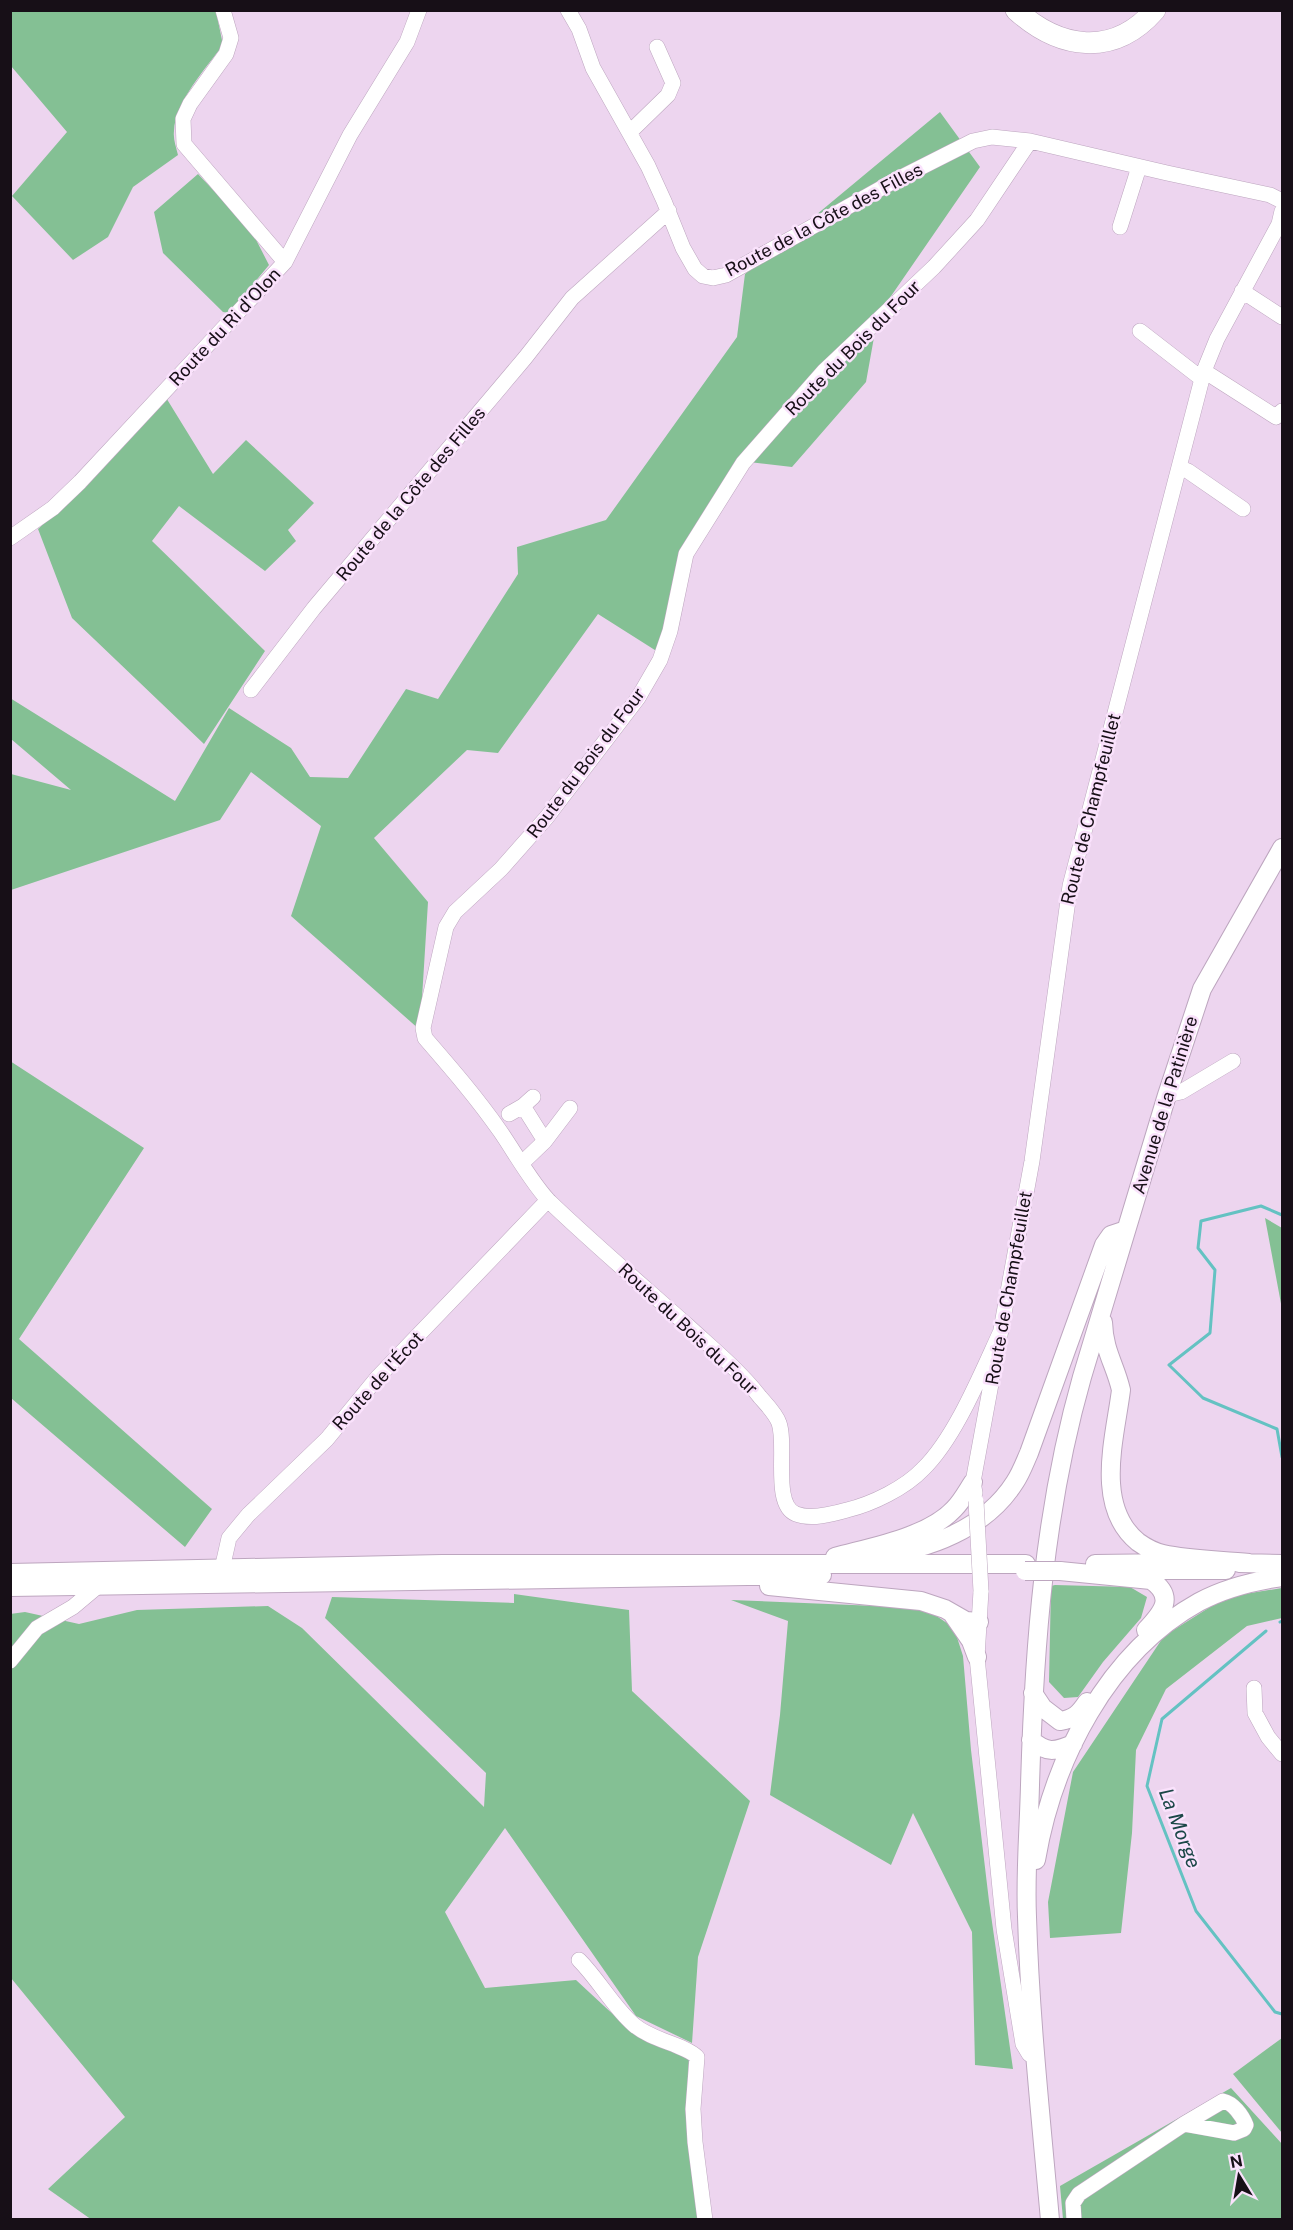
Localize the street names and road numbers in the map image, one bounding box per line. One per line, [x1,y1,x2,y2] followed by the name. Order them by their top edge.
[722,159,926,281] street label: Route de la Côte des Filles
[165,263,285,390] street label: Route du Ri d'Olon
[781,276,925,420] street label: Route du Bois du Four
[332,402,490,585] street label: Route de la Côte des Filles
[522,683,649,842] street label: Route du Bois du Four
[1057,711,1124,907] street label: Route de Champfeuillet
[1127,1013,1202,1197] street label: Avenue de la Patinière
[981,1189,1036,1387] street label: Route de Champfeuillet
[614,1259,762,1399] street label: Route du Bois du Four
[327,1326,427,1434] street label: Route de l'Écot

